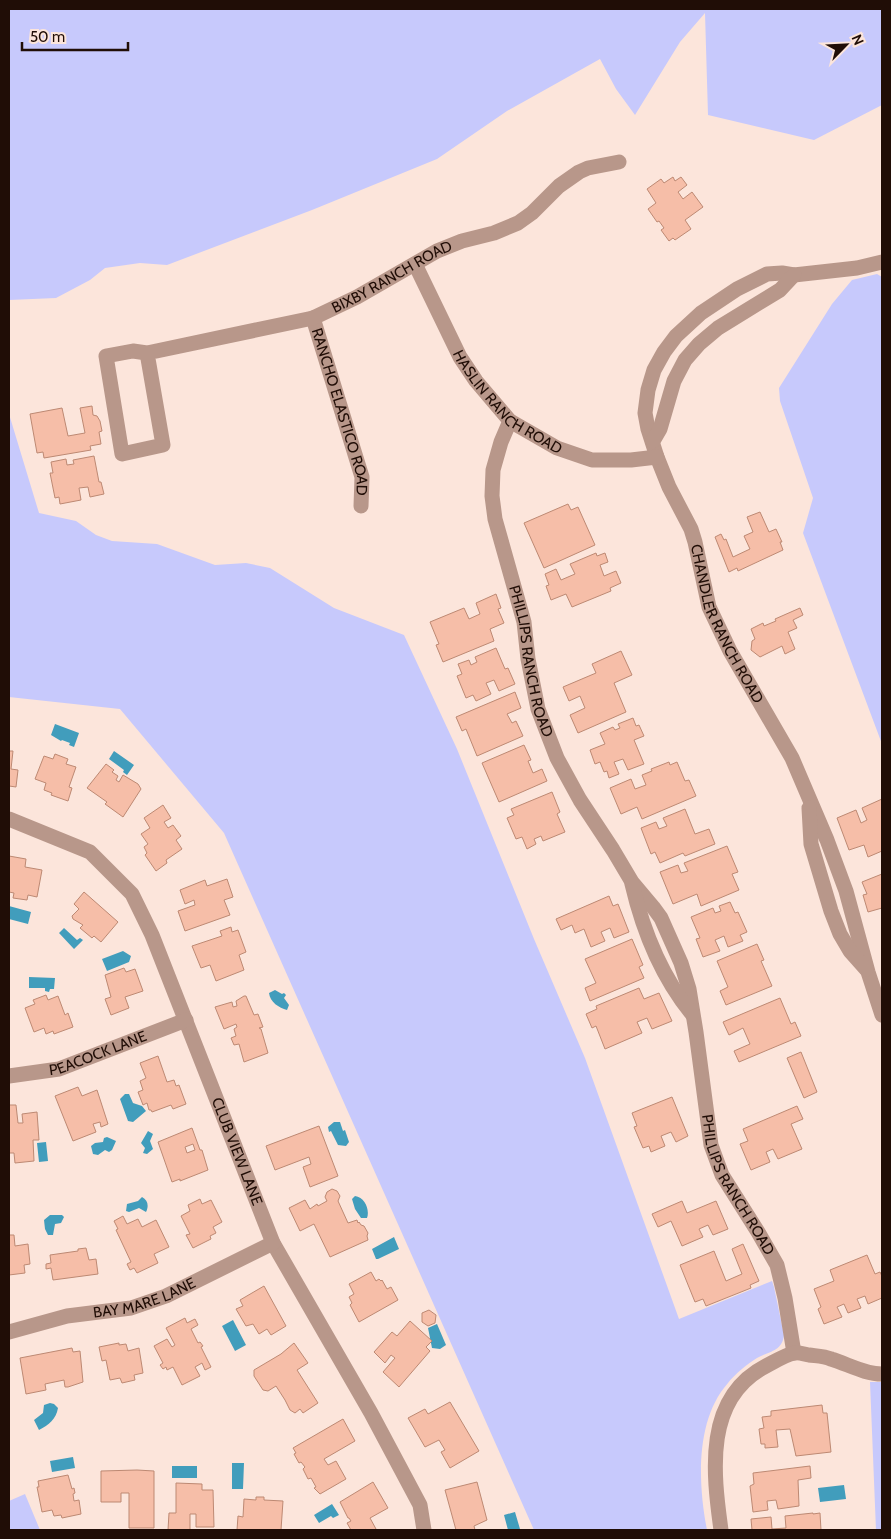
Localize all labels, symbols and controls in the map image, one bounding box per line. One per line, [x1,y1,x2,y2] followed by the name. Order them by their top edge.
[22,20,129,52] scale bar
[821,20,871,70] north arrow
[30,28,65,46] text: 50 m
[848,32,868,48] text: N
[329,237,455,317] street label: BIXBY RANCH ROAD
[308,326,371,496] street label: RANCHO ELASTICO ROAD
[449,347,565,458] street label: HASLIN RANCH ROAD
[687,543,767,706] street label: CHANDLER RANCH ROAD
[505,583,557,740] street label: PHILLIPS RANCH ROAD
[48,1027,149,1079] street label: PEACOCK LANE
[208,1095,266,1208] street label: CLUB VIEW LANE
[698,1113,778,1258] street label: PHILLIPS RANCH ROAD
[92,1274,199,1322] street label: BAY MARE LANE

